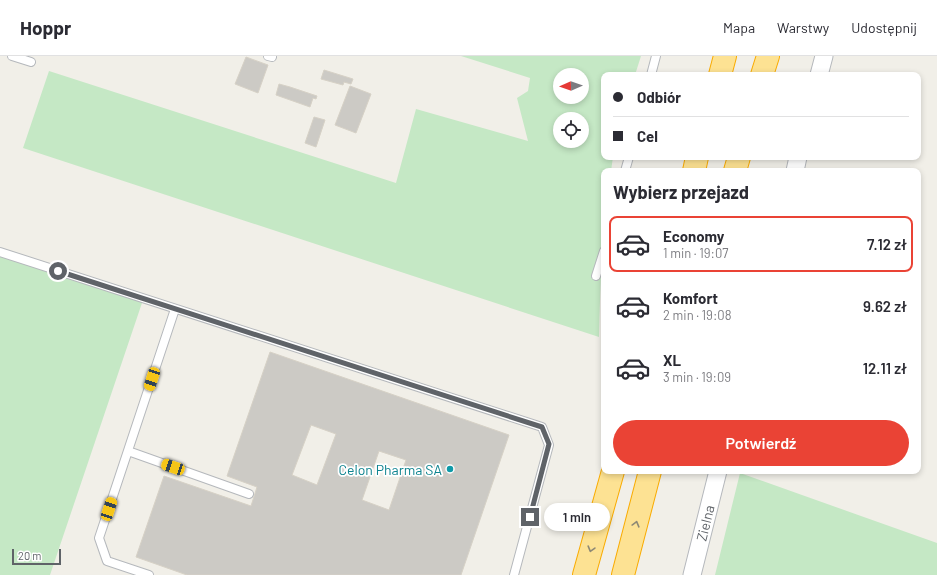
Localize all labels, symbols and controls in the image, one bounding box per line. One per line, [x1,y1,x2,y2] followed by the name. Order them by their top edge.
[20,16,71,39] text: Hoppr
[723,19,755,36] text: Mapa
[777,19,829,36] text: Warstwy
[851,19,917,36] text: Udostępnij
[553,68,589,104] north arrow
[553,68,589,148] map controls
[637,88,681,106] text: Odbiór
[553,112,589,148] button: locate
[637,127,658,145] text: Cel
[613,181,749,203] text: Wybierz przejazd
[615,226,651,262] icon: car
[663,227,724,245] text: Economy
[867,235,907,253] text: 7.12 zł
[663,245,728,261] text: 1 min · 19:07
[49,262,67,280] route start
[615,288,651,324] icon: car
[663,289,718,307] text: Komfort
[863,297,907,315] text: 9.62 zł
[663,307,731,323] text: 2 min · 19:08
[615,350,651,386] icon: car
[663,351,681,369] text: XL
[863,359,907,377] text: 12.11 zł
[143,366,161,392] car
[663,369,731,385] text: 3 min · 19:09
[613,420,909,466] button: Potwierdź
[160,457,186,477] car
[339,461,442,478] place label: Celon Pharma SA
[445,464,455,474] marker: Celon Pharma SA
[100,496,118,522] car
[544,503,610,531] callout: 1 min
[692,503,718,543] street label: Zielna
[521,508,539,526] route end
[563,509,591,525] text: 1 min
[632,521,640,527] one-way arrow
[587,545,596,552] one-way arrow
[12,547,61,566] scale bar
[18,549,41,562] text: 20 m

